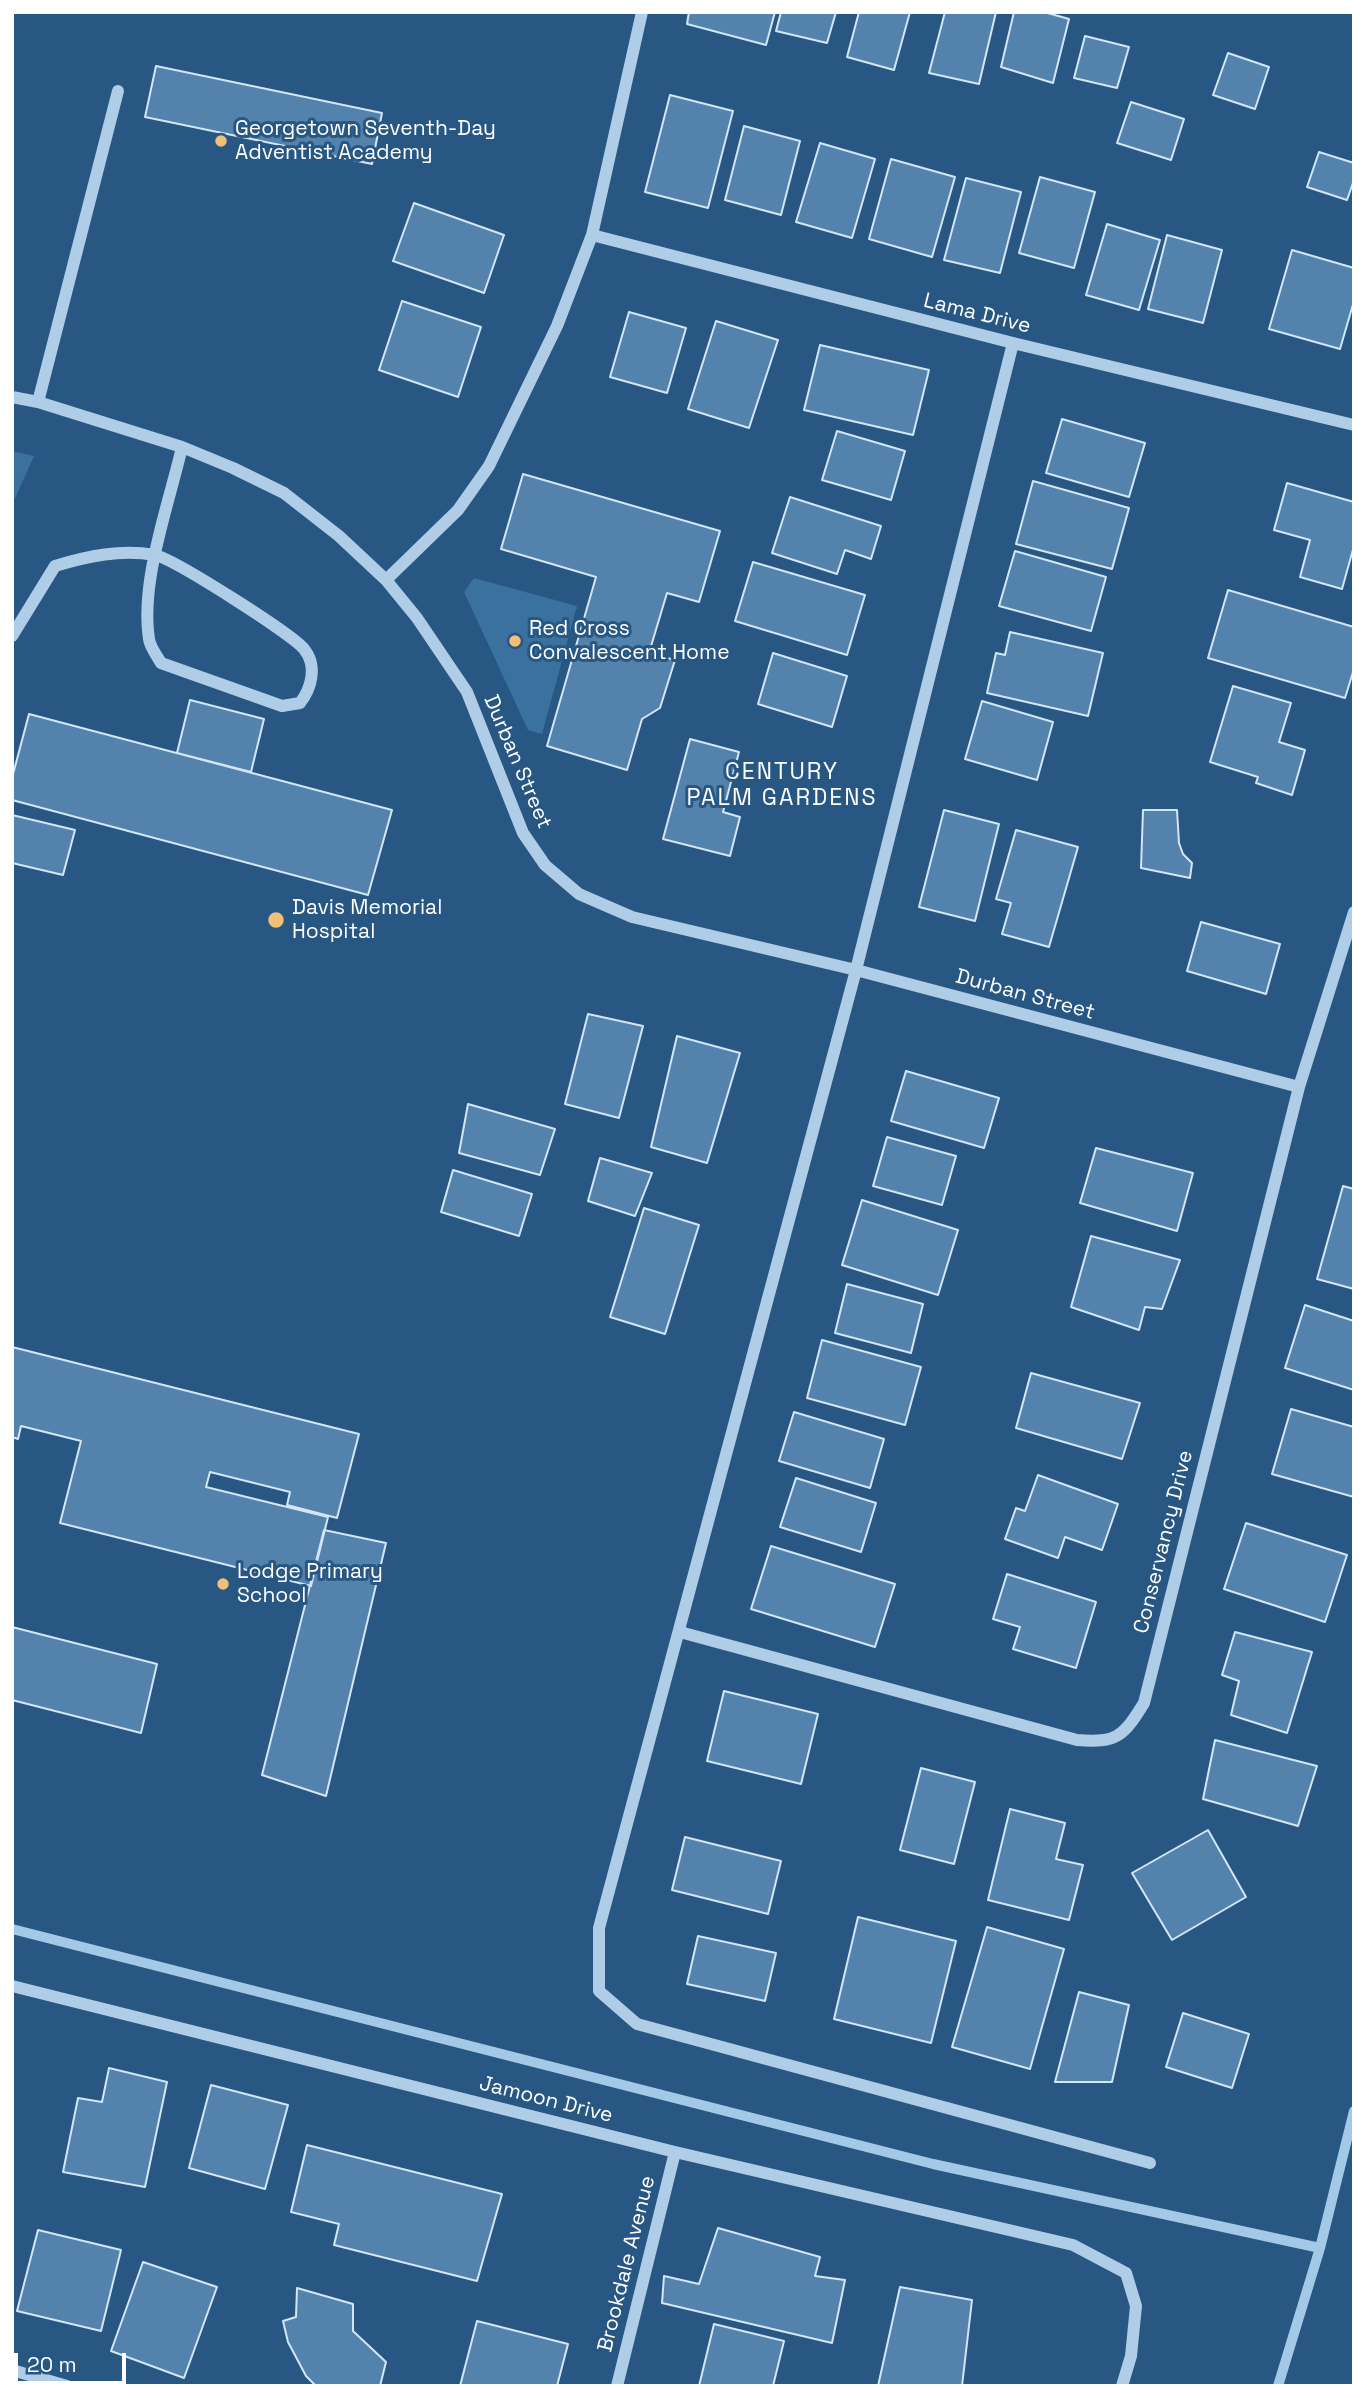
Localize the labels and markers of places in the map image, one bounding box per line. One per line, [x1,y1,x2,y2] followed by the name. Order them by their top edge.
[235,116,496,166] place label: Georgetown Seventh-Day Adventist Academy
[213,133,229,149] marker: Georgetown Seventh-Day Adventist Academy
[529,616,730,666] place label: Red Cross Convalescent Home
[507,633,523,649] marker: Red Cross Convalescent Home
[292,895,442,945] place label: Davis Memorial Hospital
[266,910,286,930] marker: Davis Memorial Hospital
[237,1559,383,1609] place label: Lodge Primary School
[215,1576,231,1592] marker: Lodge Primary School

